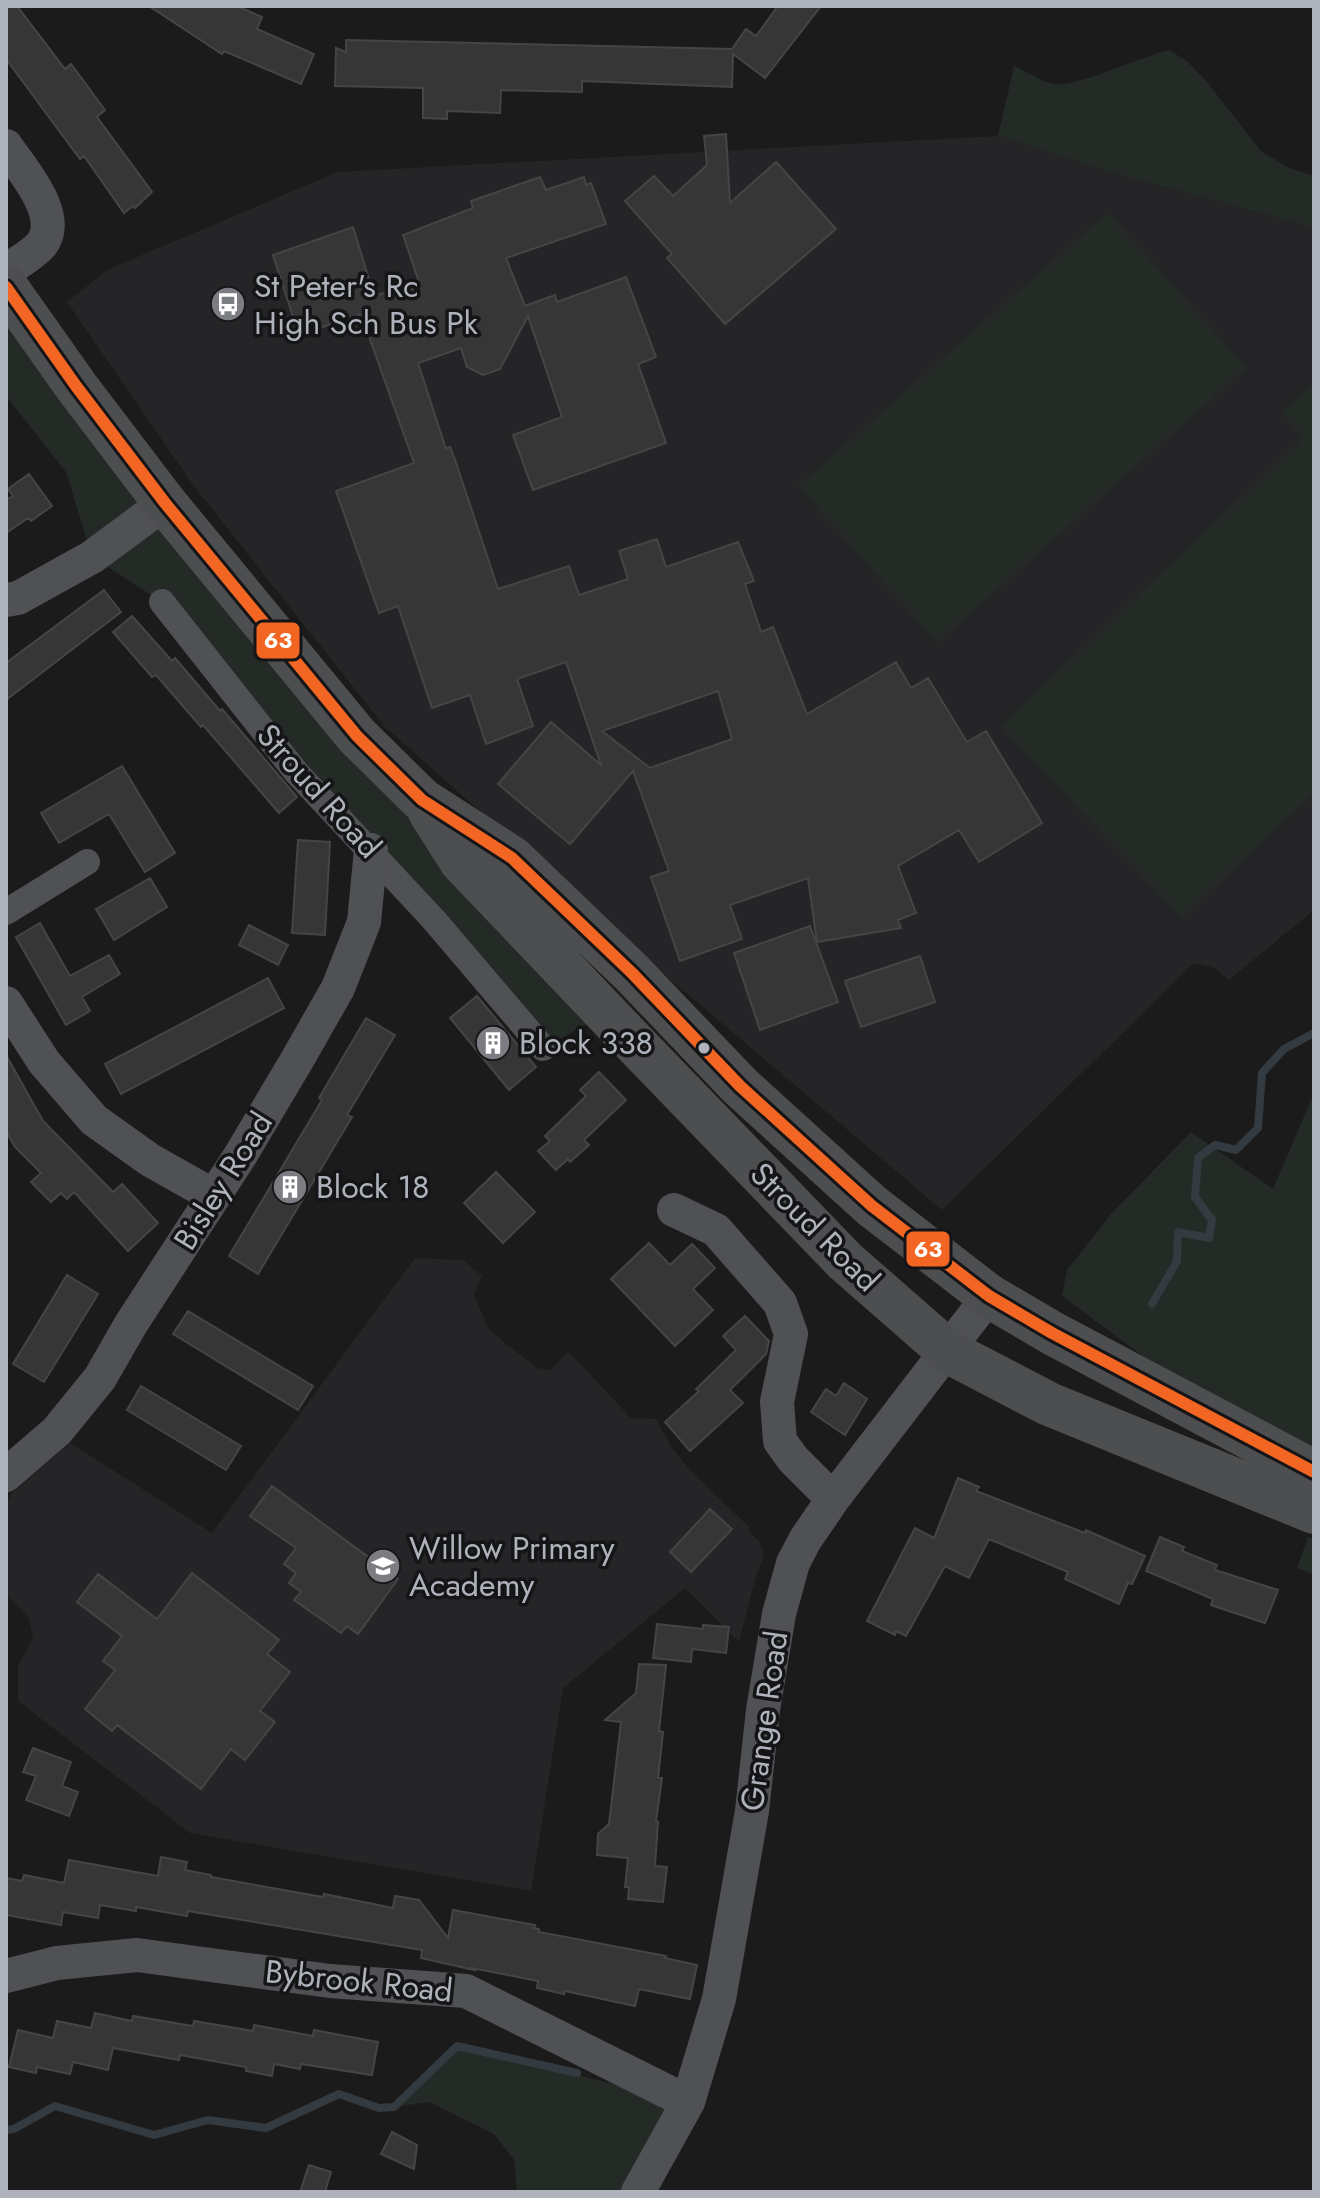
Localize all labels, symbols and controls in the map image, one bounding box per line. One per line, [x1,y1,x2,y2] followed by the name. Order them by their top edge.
[254,263,479,346] place label: St Peter's Rc High Sch Bus Pk
[209,285,247,323] bus stop icon: St Peter's Rc High Sch Bus Pk
[255,621,301,660] line badge: 63
[264,624,292,656] text: 63
[246,714,392,868] street label: Stroud Road
[519,1020,653,1066] place label: Block 338
[474,1024,512,1062] building icon: Block 338
[696,1040,712,1056] unlabelled marker
[162,1103,284,1259] street label: Bisley Road
[740,1152,890,1302] street label: Stroud Road
[316,1164,430,1210] place label: Block 18
[271,1168,309,1206] building icon: Block 18
[905,1230,951,1268] line badge: 63
[914,1233,942,1265] text: 63
[409,1525,616,1608] place label: Willow Primary Academy
[364,1547,402,1585] school or university icon: Willow Primary Academy
[729,1628,799,1814] street label: Grange Road
[263,1948,455,2014] street label: Bybrook Road

